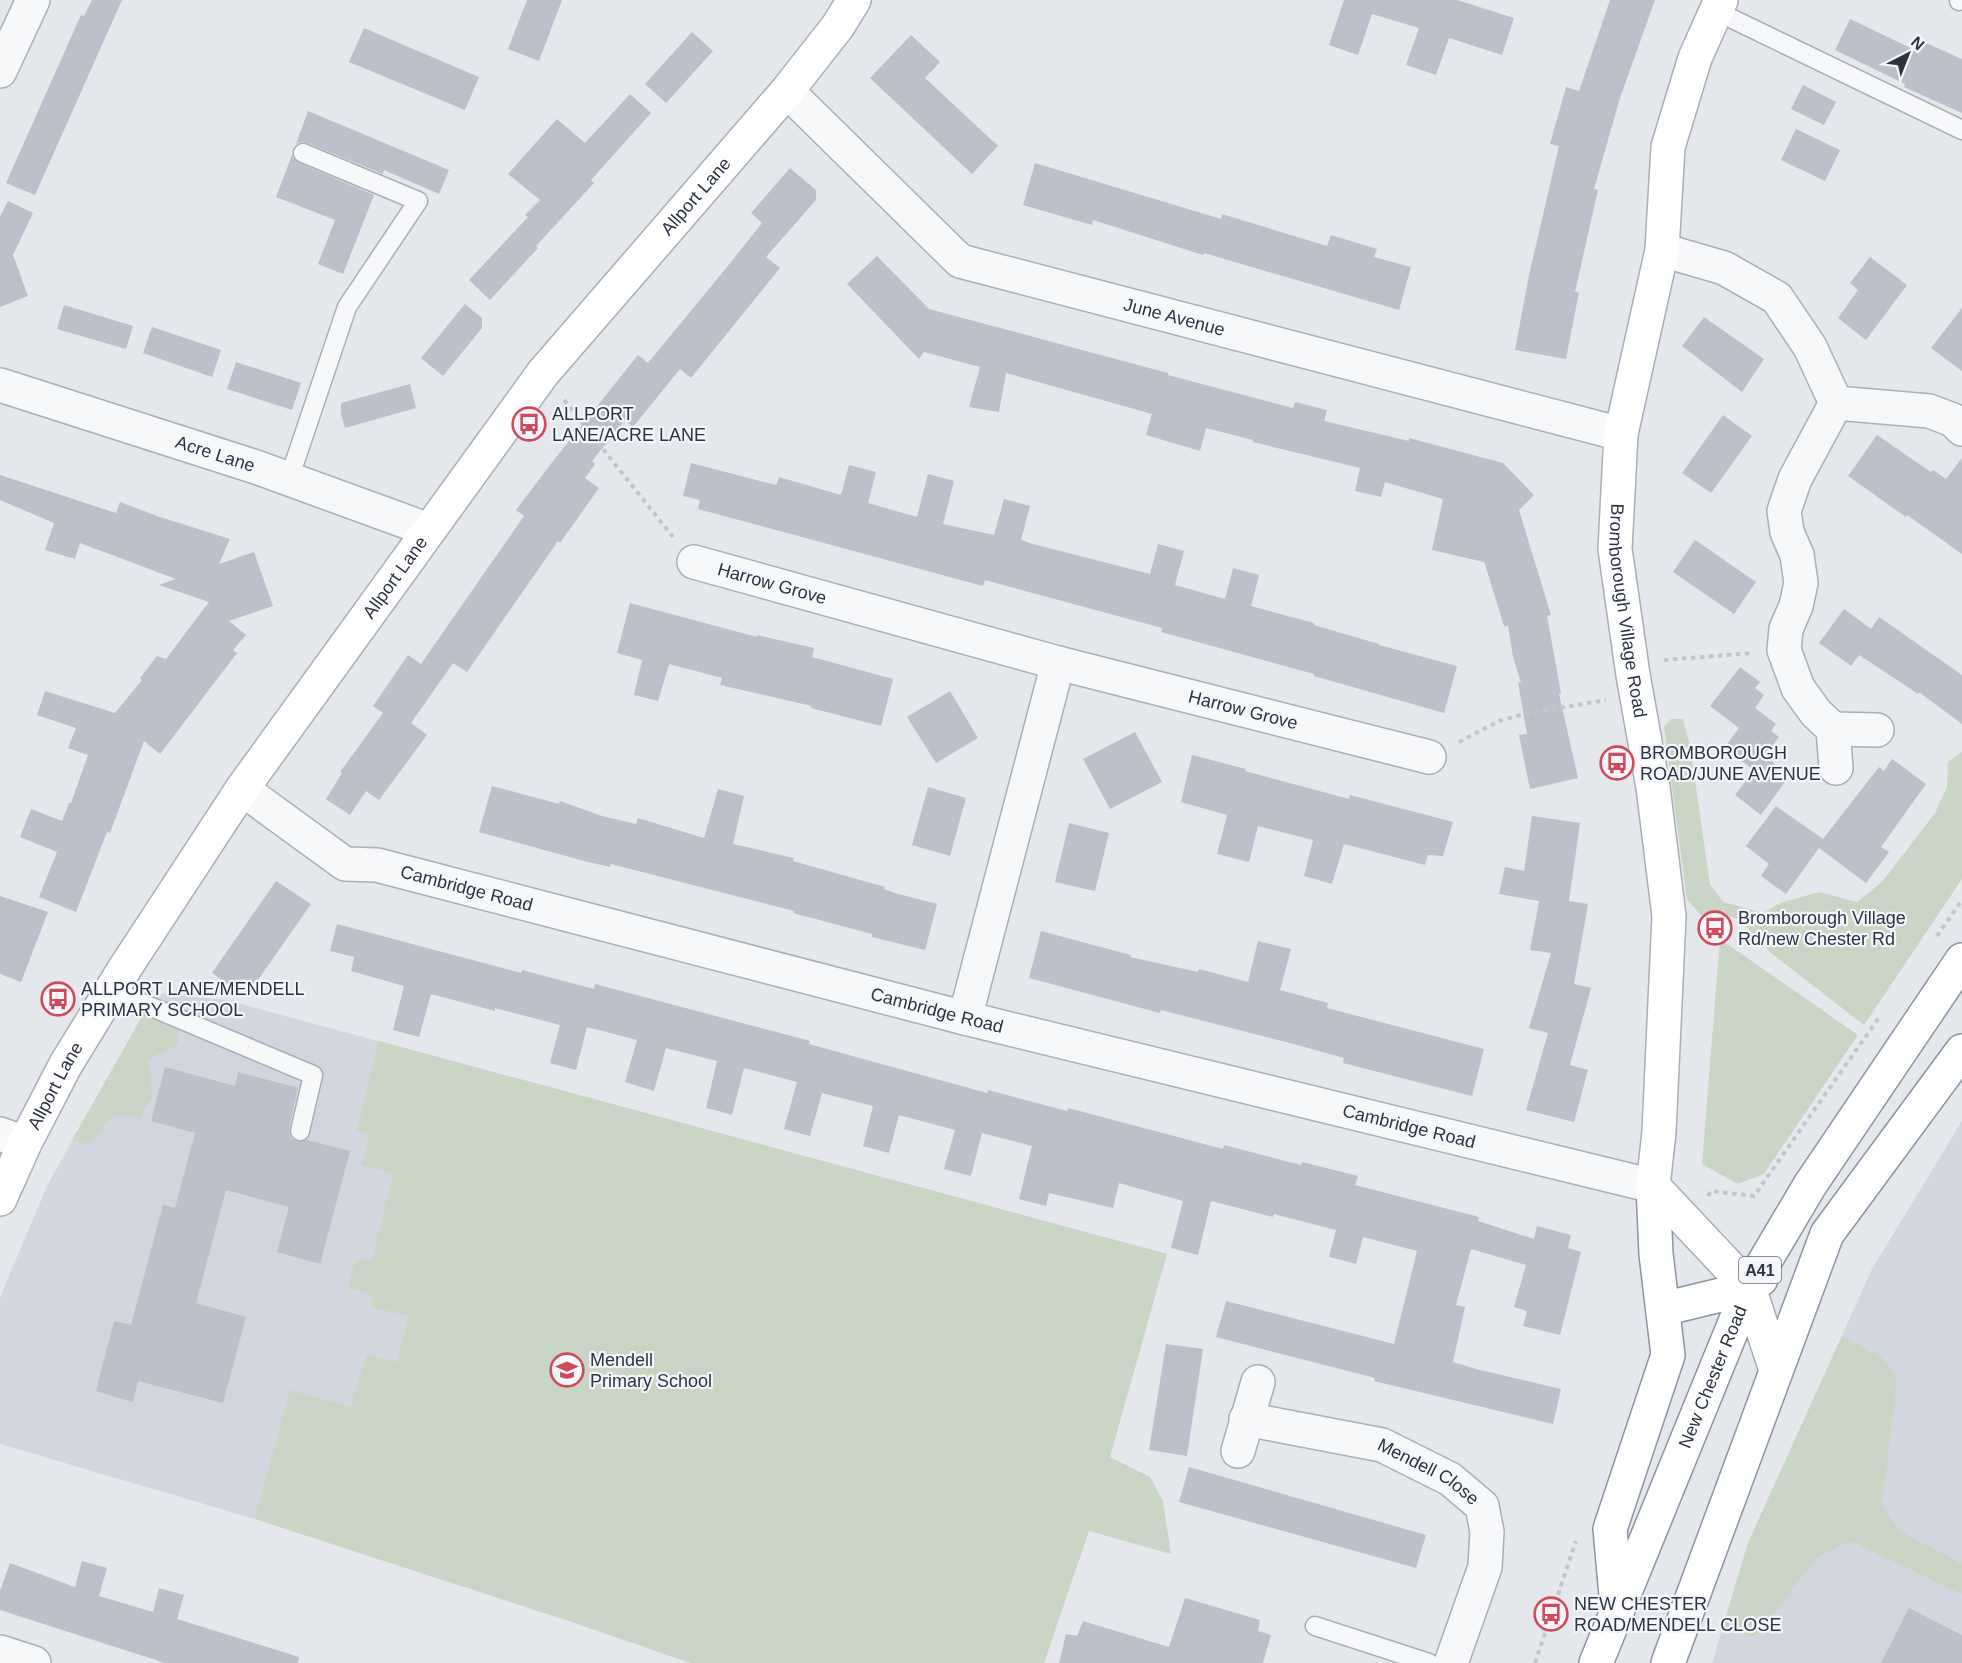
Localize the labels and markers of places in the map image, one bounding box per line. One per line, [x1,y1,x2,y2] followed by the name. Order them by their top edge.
[552,404,706,445] place label: ALLPORT LANE/ACRE LANE
[511,406,547,442] bus stop icon: ALLPORT LANE/ACRE LANE
[1640,743,1821,784] place label: BROMBOROUGH ROAD/JUNE AVENUE
[1599,745,1635,781] bus stop icon: BROMBOROUGH ROAD/JUNE AVENUE
[1738,908,1906,949] place label: Bromborough Village Rd/new Chester Rd
[1697,910,1733,946] bus stop icon: Bromborough Village Rd/new Chester Rd
[81,979,304,1020] place label: ALLPORT LANE/MENDELL PRIMARY SCHOOL
[40,981,76,1017] bus stop icon: ALLPORT LANE/MENDELL PRIMARY SCHOOL
[590,1350,712,1391] place label: Mendell Primary School
[549,1352,585,1388] school or university icon: Mendell Primary School
[1574,1594,1781,1635] place label: NEW CHESTER ROAD/MENDELL CLOSE
[1533,1596,1569,1632] bus stop icon: NEW CHESTER ROAD/MENDELL CLOSE

